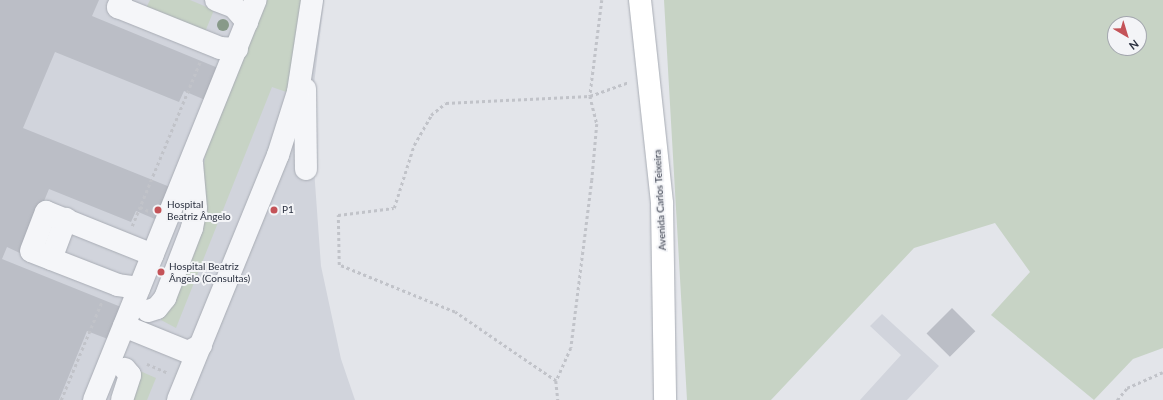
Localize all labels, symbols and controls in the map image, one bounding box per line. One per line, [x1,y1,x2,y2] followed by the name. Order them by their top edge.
[1107,16,1147,56] north arrow
[1127,37,1141,53] text: N
[651,149,669,251] street label: Avenida Carlos Teixeira
[167,198,231,222] place label: Hospital Beatriz Ângelo
[152,204,164,216] marker: Hospital Beatriz Ângelo
[282,204,294,216] place label: P1
[269,205,279,215] marker: P1
[169,260,250,284] place label: Hospital Beatriz Ângelo (Consultas)
[156,267,166,277] marker: Hospital Beatriz Ângelo (Consultas)

